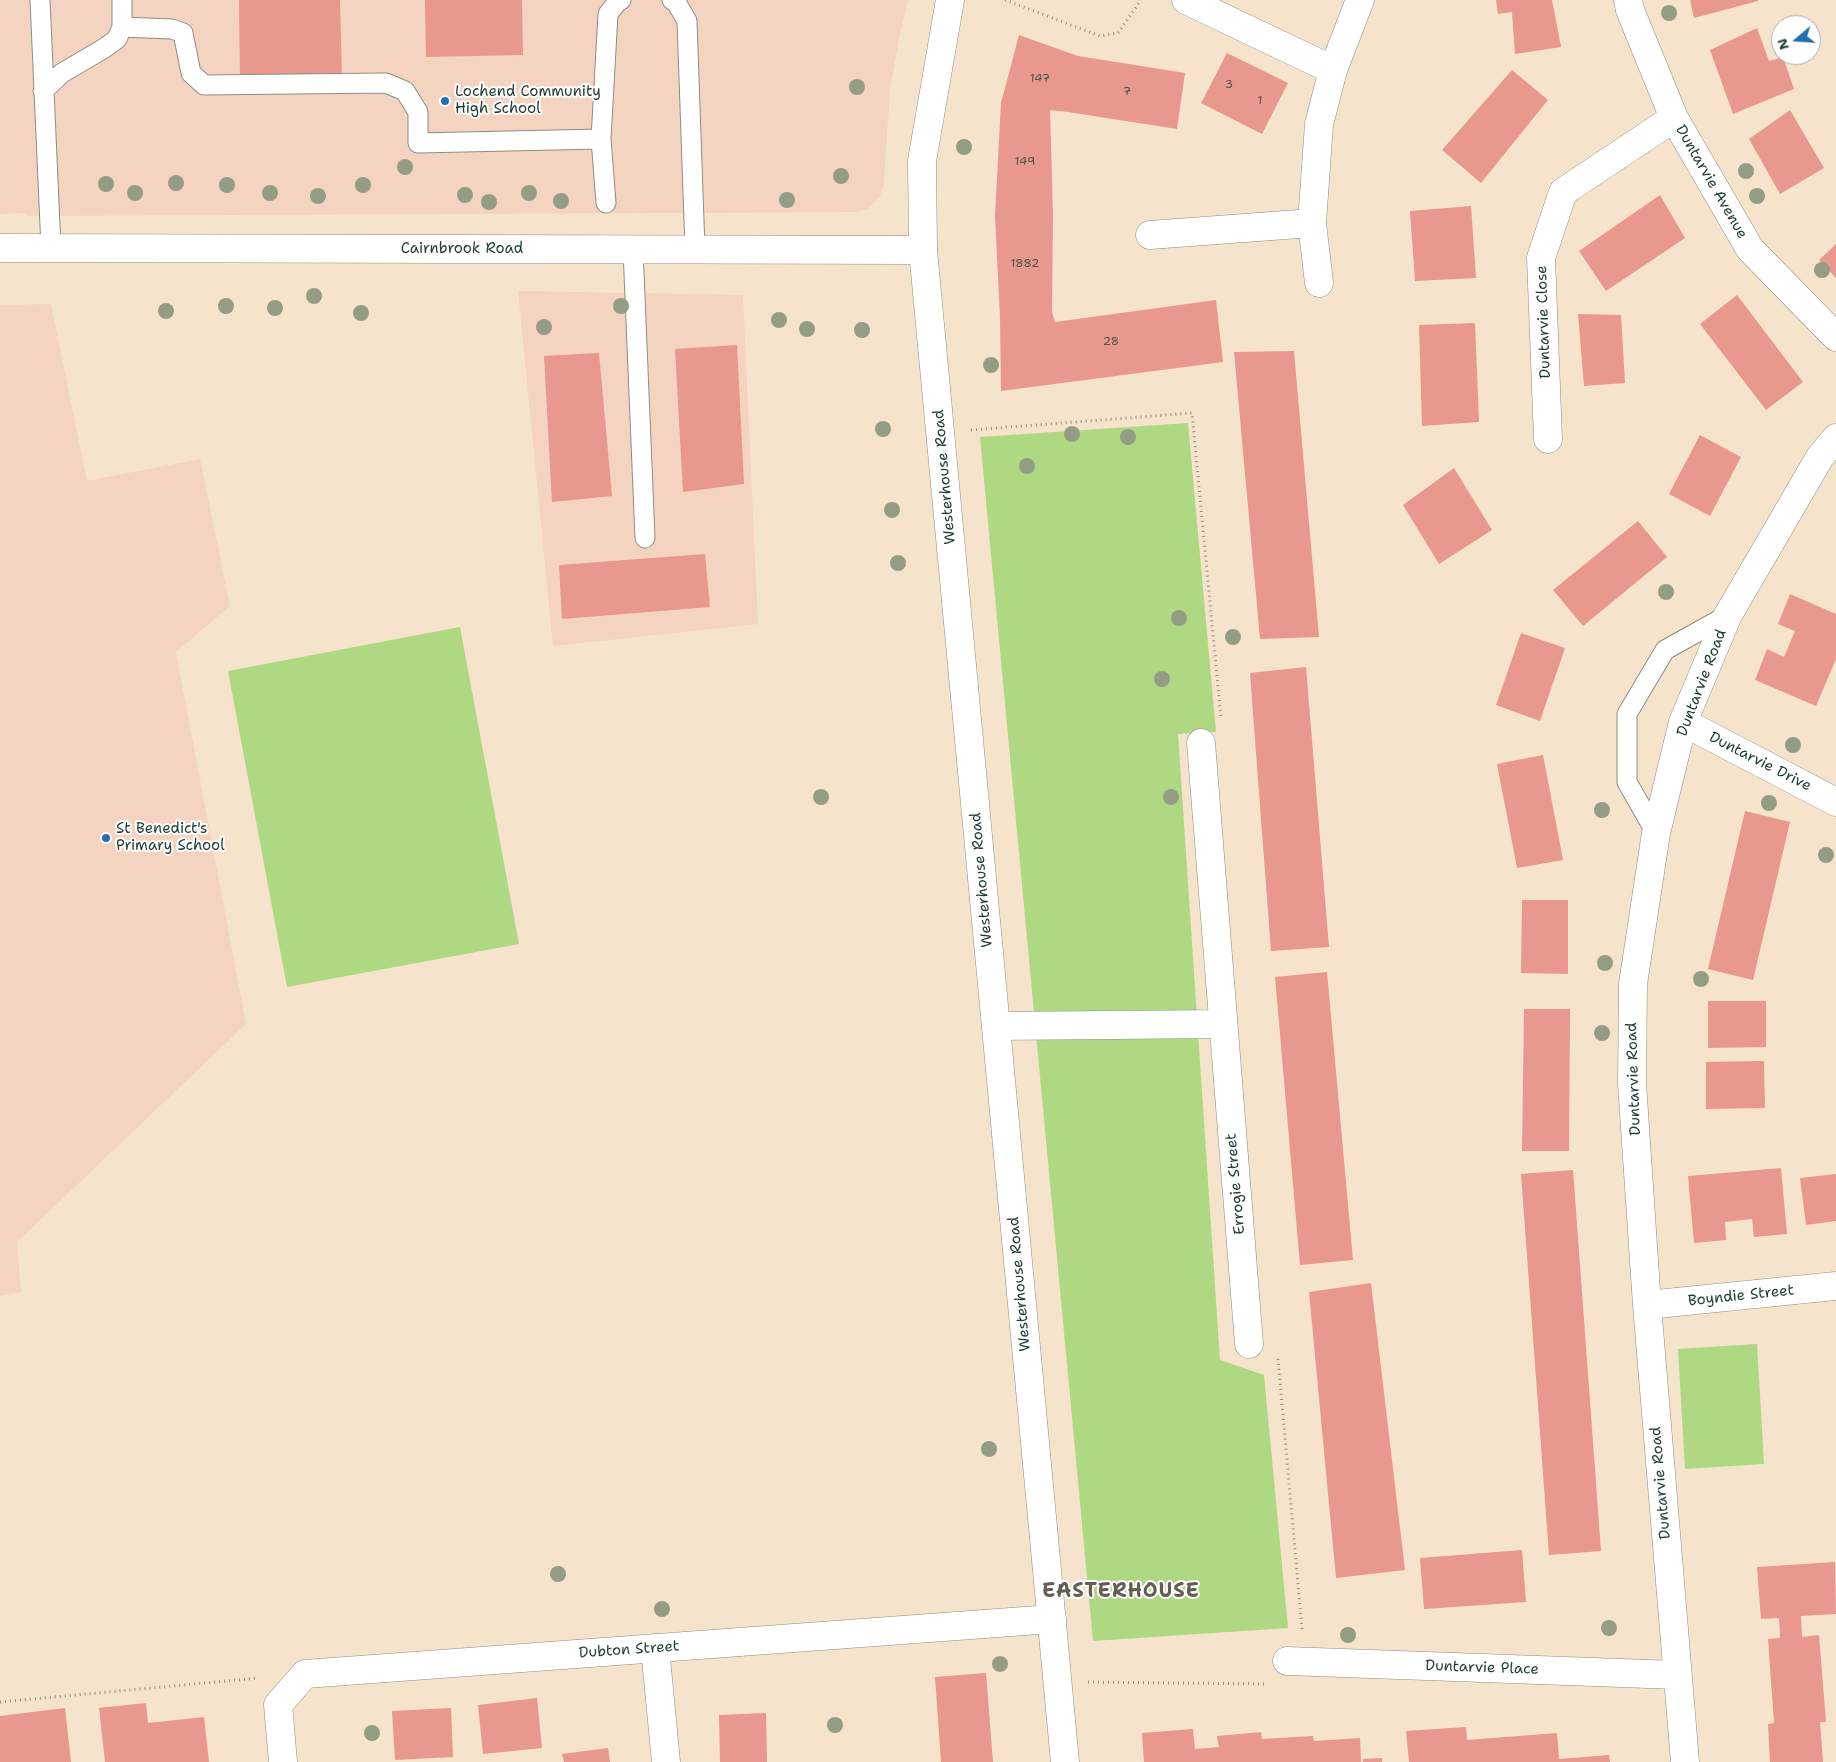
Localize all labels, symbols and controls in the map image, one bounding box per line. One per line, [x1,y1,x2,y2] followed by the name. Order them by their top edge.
[1771,15,1821,65] north arrow
[1772,36,1793,52] text: N
[1030,72,1050,86] house number: 147
[1225,78,1233,92] house number: 3
[455,83,601,118] place label: Lochend Community High School
[1123,85,1131,99] house number: 7
[1257,94,1263,108] house number: 1
[439,95,451,107] marker: Lochend Community High School
[1671,122,1751,242] street label: Duntarvie Avenue
[1015,155,1035,169] house number: 149
[401,240,523,258] street label: Cairnbrook Road
[1010,257,1040,271] house number: 1882
[1533,265,1555,379] street label: Duntarvie Close
[1103,335,1119,349] house number: 28
[930,409,960,545] street label: Westerhouse Road
[1673,627,1731,739] street label: Duntarvie Road
[1706,728,1814,796] street label: Duntarvie Drive
[967,812,997,948] street label: Westerhouse Road
[116,820,225,855] place label: St Benedict's Primary School
[100,832,112,844] marker: St Benedict's Primary School
[1623,1022,1645,1136] street label: Duntarvie Road
[1223,1133,1249,1235] street label: Errogie Street
[1005,1216,1035,1352] street label: Westerhouse Road
[1687,1281,1795,1311] street label: Boyndie Street
[1647,1426,1675,1540] street label: Duntarvie Road
[1041,1580,1201,1604] district label: EASTERHOUSE
[578,1638,680,1662] street label: Dubton Street
[1425,1657,1539,1679] street label: Duntarvie Place

